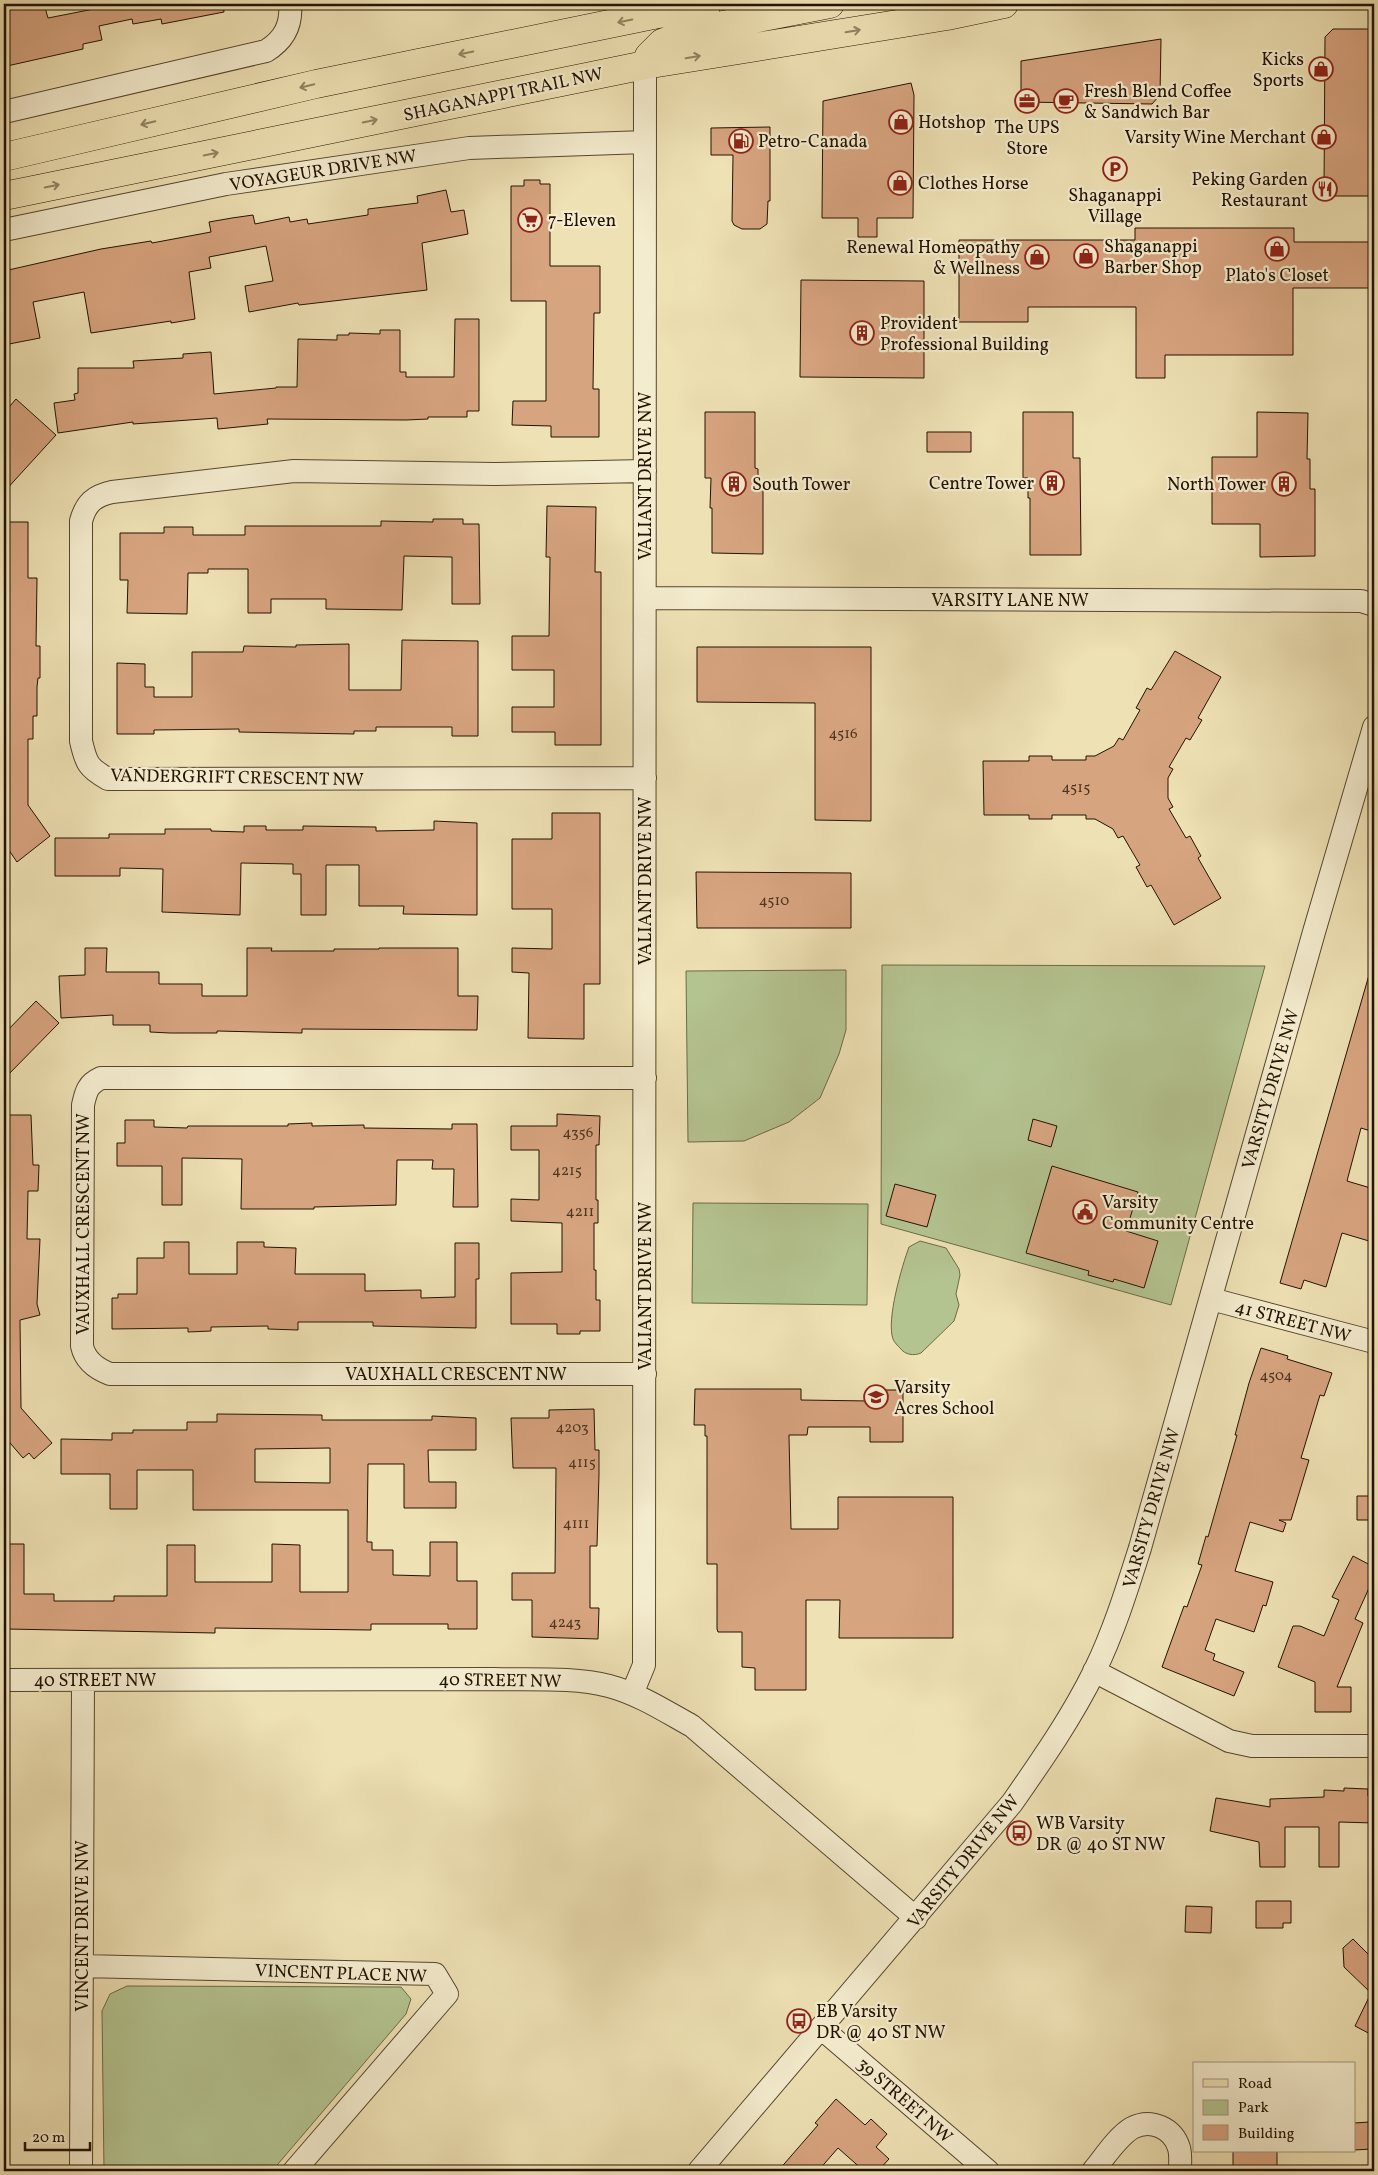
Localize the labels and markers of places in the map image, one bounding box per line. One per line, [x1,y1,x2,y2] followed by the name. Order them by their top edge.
[1253,48,1304,94] place label: Kicks Sports
[1308,56,1334,82] shop icon: Kicks Sports
[1084,80,1232,126] place label: Fresh Blend Coffee & Sandwich Bar
[1014,88,1040,114] office icon: The UPS Store
[1053,88,1079,114] cafe icon: Fresh Blend Coffee & Sandwich Bar
[888,109,914,135] shop icon: Hotshop
[918,111,986,136] place label: Hotshop
[994,116,1060,162] place label: The UPS Store
[1311,124,1337,150] shop icon: Varsity Wine Merchant
[1124,126,1306,151] place label: Varsity Wine Merchant
[728,128,754,154] fuel station icon: Petro-Canada
[758,130,868,155] place label: Petro-Canada
[1102,156,1128,182] parking icon: Shaganappi Village
[1192,168,1308,214] place label: Peking Garden Restaurant
[887,170,913,196] shop icon: Clothes Horse
[918,172,1029,197] place label: Clothes Horse
[1312,176,1338,202] restaurant icon: Peking Garden Restaurant
[1068,184,1162,230] place label: Shaganappi Village
[517,207,543,233] supermarket icon: 7-Eleven
[548,209,616,234] place label: 7-Eleven
[1104,235,1202,281] place label: Shaganappi Barber Shop
[846,236,1020,282] place label: Renewal Homeopathy & Wellness
[1264,236,1290,262] shop icon: Plato's Closet
[1073,243,1099,269] shop icon: Shaganappi Barber Shop
[1024,244,1050,270] shop icon: Renewal Homeopathy & Wellness
[1225,264,1329,289] place label: Plato's Closet
[880,312,1049,358] place label: Provident Professional Building
[849,320,875,346] building icon: Provident Professional Building
[1039,470,1065,496] building icon: Centre Tower
[721,471,747,497] building icon: South Tower
[1271,471,1297,497] building icon: North Tower
[929,472,1034,497] place label: Centre Tower
[752,473,851,498] place label: South Tower
[1167,473,1266,498] place label: North Tower
[1102,1191,1254,1237] place label: Varsity Community Centre
[1072,1199,1098,1225] public building icon: Varsity Community Centre
[894,1376,994,1422] place label: Varsity Acres School
[863,1384,889,1410] school or university icon: Varsity Acres School
[1036,1812,1166,1858] place label: WB Varsity DR @ 40 ST NW
[1006,1820,1032,1846] bus stop icon: WB Varsity DR @ 40 ST NW
[816,2000,946,2046] place label: EB Varsity DR @ 40 ST NW
[786,2008,812,2034] bus stop icon: EB Varsity DR @ 40 ST NW

